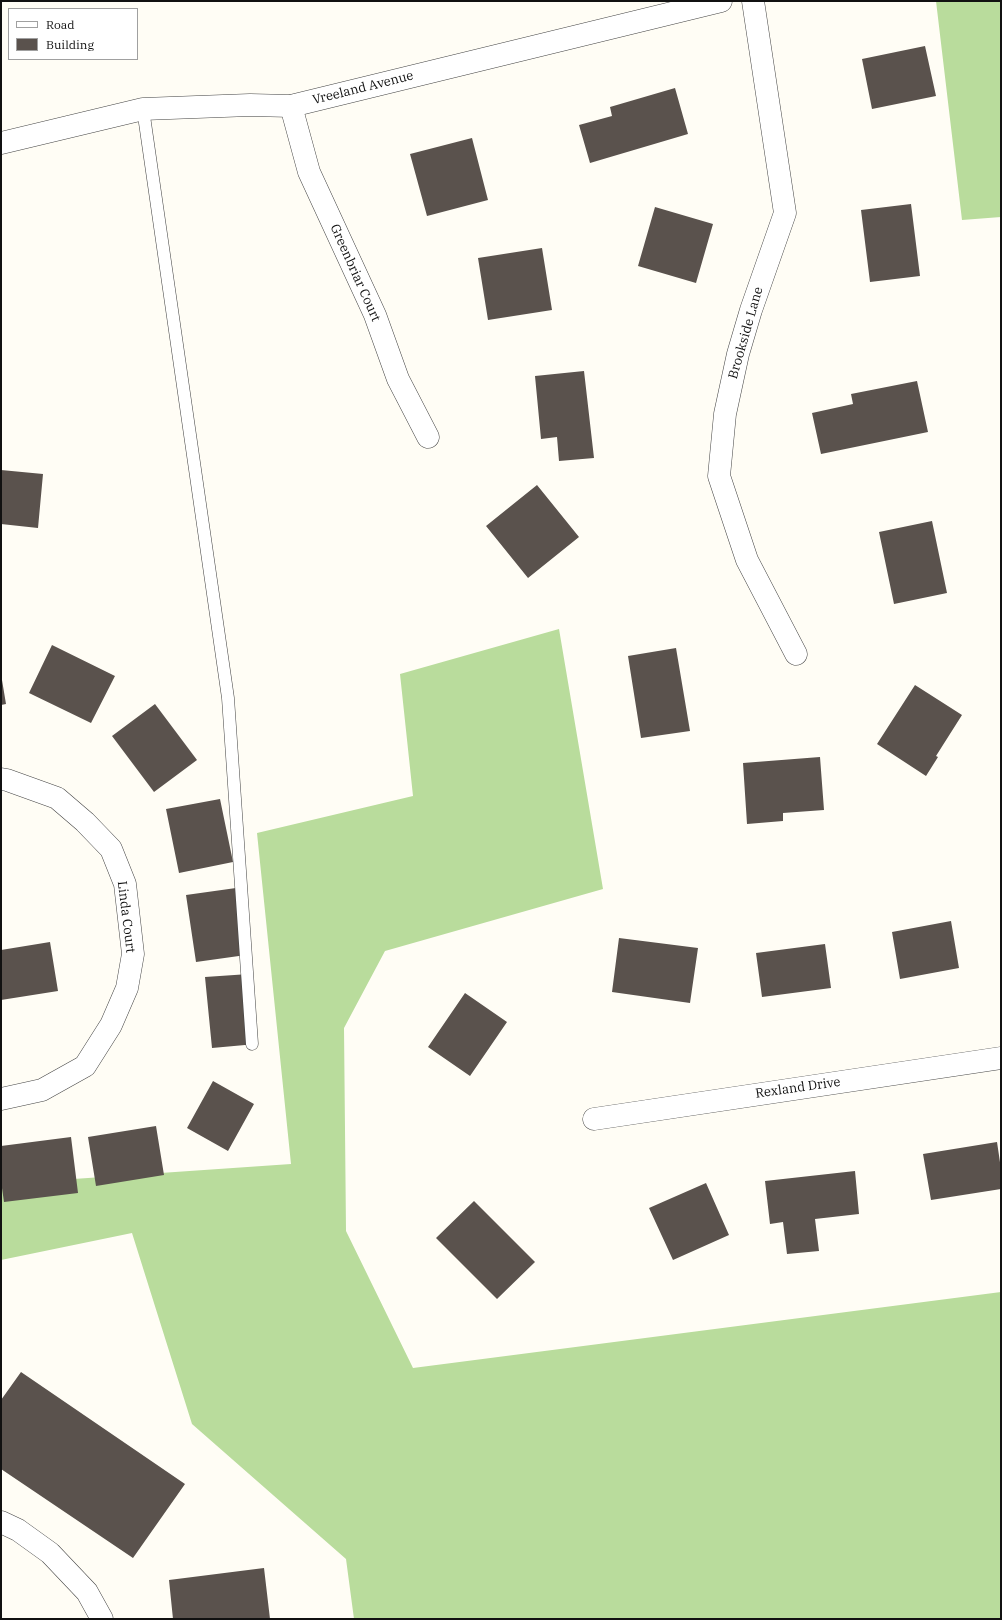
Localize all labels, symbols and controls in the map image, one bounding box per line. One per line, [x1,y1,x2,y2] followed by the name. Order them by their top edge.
[8,8,138,60] legend
[46,17,75,32] text: Road
[46,37,94,52] text: Building
[311,68,415,108] street label: Vreeland Avenue
[327,222,383,324] street label: Greenbriar Court
[725,285,767,381] street label: Brookside Lane
[114,880,138,954] street label: Linda Court
[754,1074,842,1102] street label: Rexland Drive

